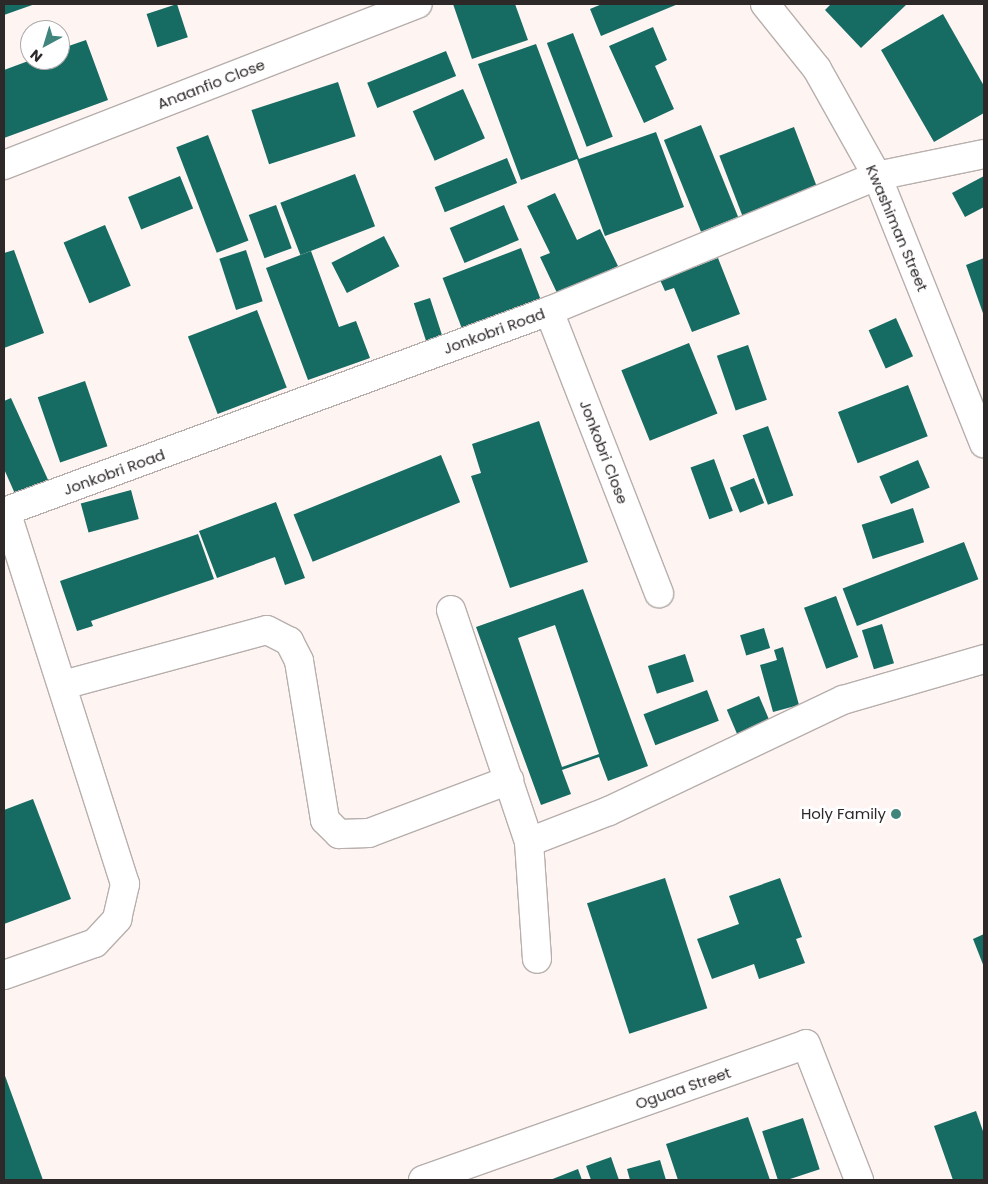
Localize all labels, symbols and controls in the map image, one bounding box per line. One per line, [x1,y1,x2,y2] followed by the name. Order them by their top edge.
[20,20,70,70] north arrow
[26,45,47,67] text: N
[155,55,267,113] street label: Anaanfio Close
[862,162,932,294] street label: Kwashiman Street
[441,304,547,358] street label: Jonkobri Road
[576,397,632,507] street label: Jonkobri Close
[61,445,167,499] street label: Jonkobri Road
[801,805,886,823] place label: Holy Family
[890,808,902,820] marker: Holy Family
[633,1063,733,1113] street label: Oguaa Street

